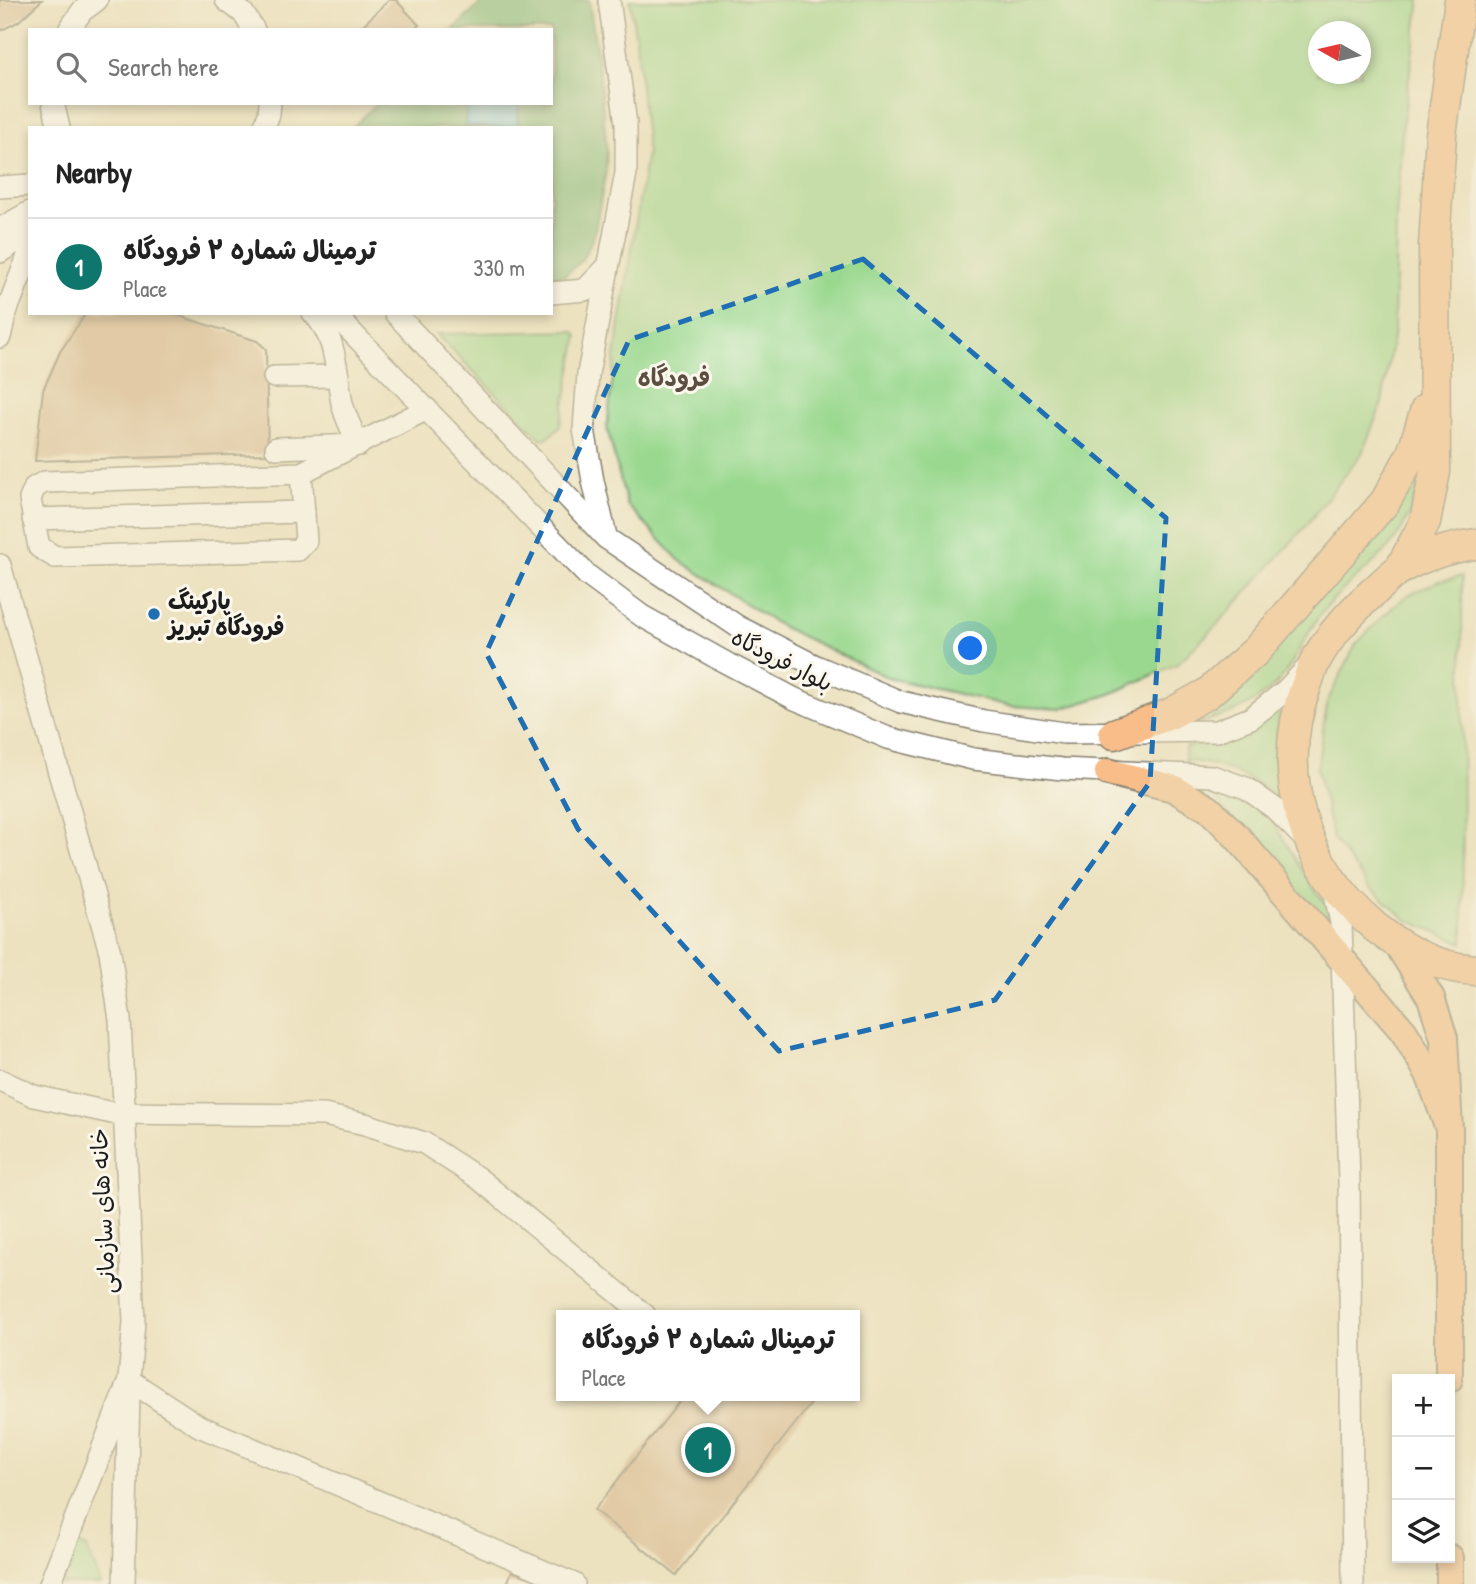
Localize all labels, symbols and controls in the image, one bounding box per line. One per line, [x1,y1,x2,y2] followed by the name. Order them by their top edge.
[1308,21,1371,84] north arrow
[28,28,553,105] search box
[52,48,90,86] icon: search
[108,49,219,84] text: Search here
[56,152,132,192] text: Nearby
[123,232,376,267] text: ترمينال شماره ۲ فرودگاه
[75,252,83,283] text: 1
[473,252,525,283] text: 330 m
[123,273,167,304] text: Place
[638,361,710,393] district label: فرودگاه
[166,585,285,642] place label: پارکینگ فرودگاه تبریز
[146,606,162,622] marker: پارکینگ فرودگاه تبریز
[726,621,838,698] street label: بلوار فرودگاه
[953,631,987,665] your location
[83,1127,122,1295] street label: خانه های سازمانی
[556,1310,860,1401] popup
[582,1321,834,1356] text: ترمينال شماره ۲ فرودگاه
[582,1362,626,1393] text: Place
[1392,1374,1455,1563] map controls
[1392,1374,1455,1437] button: +
[685,1424,731,1476] pin: 1
[1392,1437,1455,1500] button: −
[1392,1500,1455,1563] button: layers

